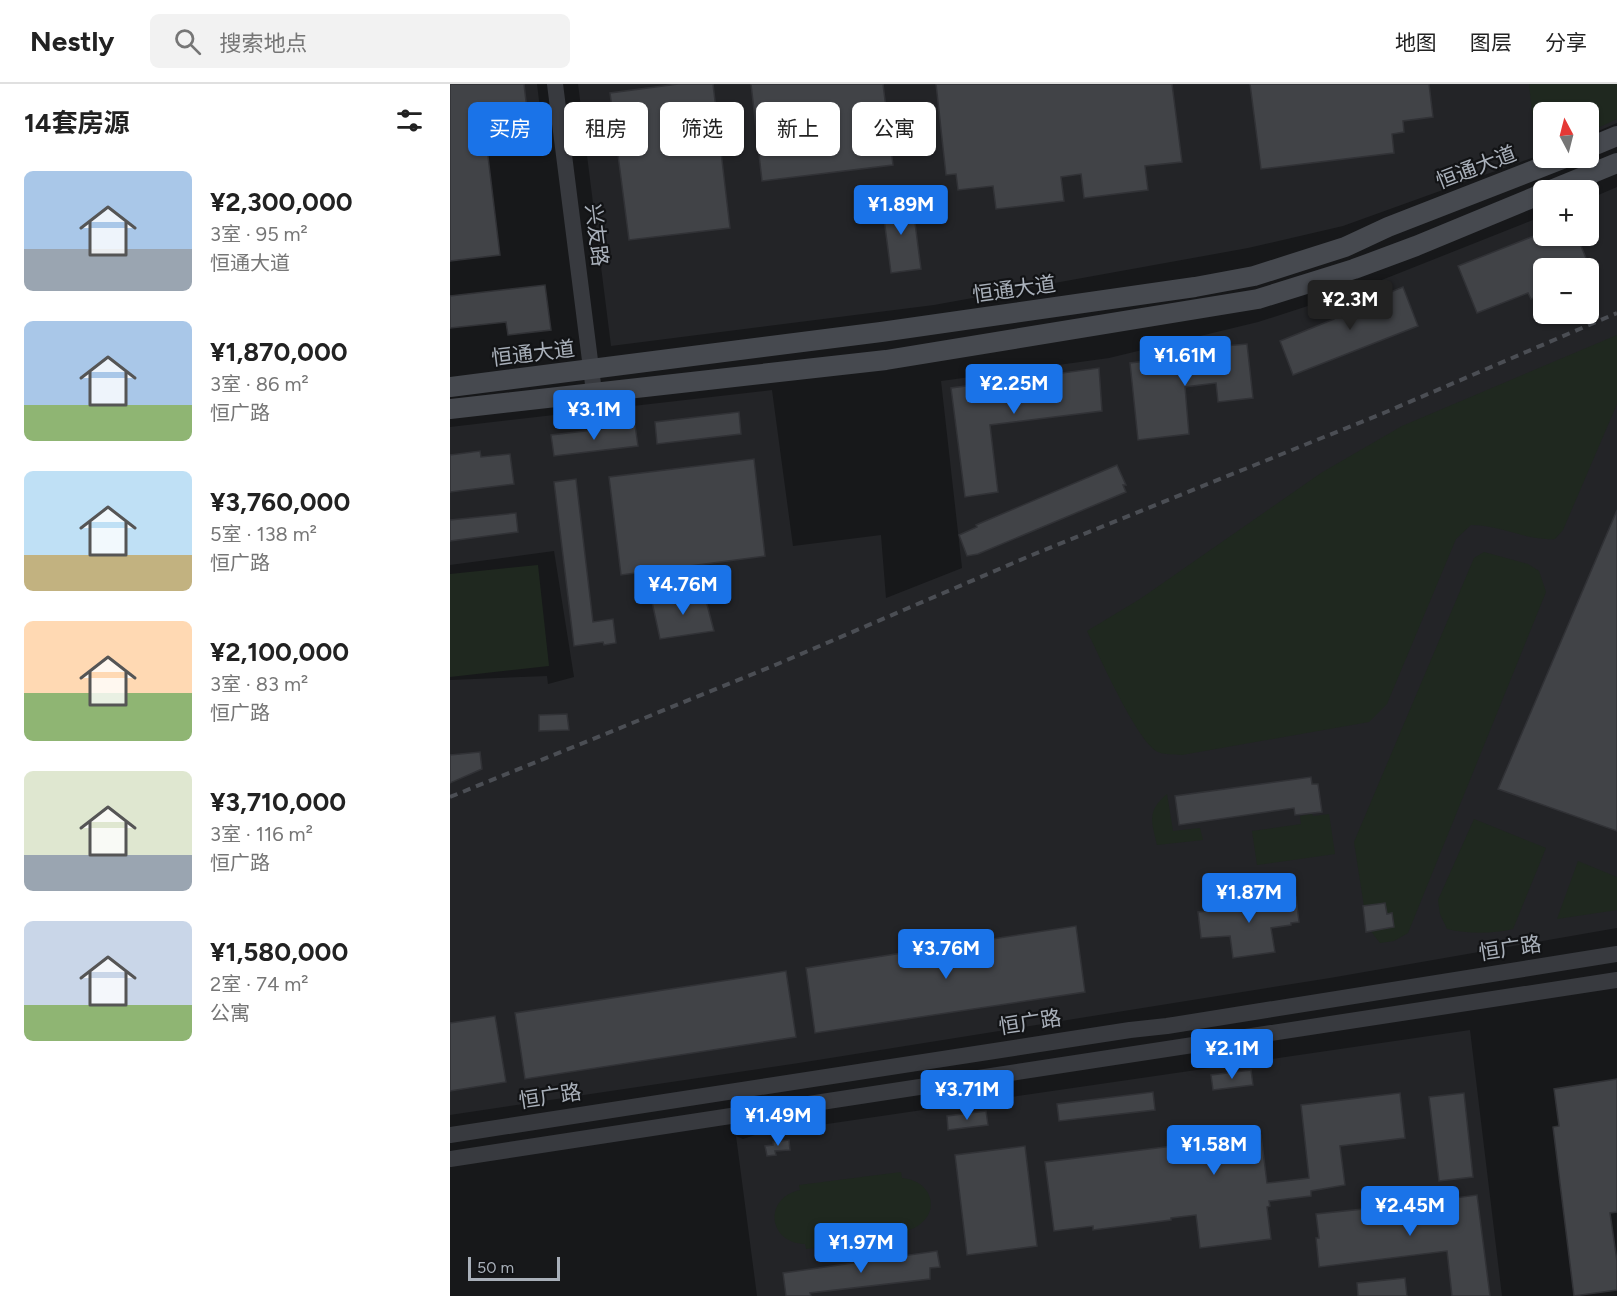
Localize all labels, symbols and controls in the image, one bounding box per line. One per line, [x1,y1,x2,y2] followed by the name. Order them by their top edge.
[150,14,570,68] search box
[30,24,114,58] text: Nestly
[171,25,204,58] icon: search
[219,30,308,57] text: 搜索地点
[1395,30,1437,55] text: 地图
[1470,30,1512,55] text: 图层
[1545,30,1587,55] text: 分享
[468,102,552,156] chip: 买房
[564,102,648,156] chip: 租房
[660,102,744,156] chip: 筛选
[756,102,840,156] chip: 新上
[852,102,936,156] chip: 公寓
[1533,102,1599,168] north arrow
[1533,102,1599,324] map controls
[393,104,426,137] icon: filters
[24,107,129,139] text: 14套房源
[1432,140,1520,194] street label: 恒通大道
[1533,180,1599,246] button: +
[852,185,950,236] pin: ¥1.89M
[210,186,353,218] text: ¥2,300,000
[868,192,934,216] text: ¥1.89M
[72,195,144,267] icon: home
[581,202,613,268] street label: 兴友路
[210,222,308,246] text: 3室 · 95 m²
[210,251,290,275] text: 恒通大道
[1533,258,1599,324] button: −
[971,271,1057,307] street label: 恒通大道
[1308,280,1392,331] pin: ¥2.3M
[1322,287,1378,311] text: ¥2.3M
[490,335,576,371] street label: 恒通大道
[210,336,348,368] text: ¥1,870,000
[1136,336,1234,387] pin: ¥1.61M
[1154,343,1216,367] text: ¥1.61M
[72,345,144,417] icon: home
[965,364,1063,415] pin: ¥2.25M
[980,371,1048,395] text: ¥2.25M
[210,372,309,396] text: 3室 · 86 m²
[552,390,636,441] pin: ¥3.1M
[567,397,621,421] text: ¥3.1M
[210,401,270,425] text: 恒广路
[210,486,350,518] text: ¥3,760,000
[72,495,144,567] icon: home
[210,522,317,546] text: 5室 · 138 m²
[210,551,270,575] text: 恒广路
[634,565,732,616] pin: ¥4.76M
[648,572,718,596] text: ¥4.76M
[210,636,349,668] text: ¥2,100,000
[72,645,144,717] icon: home
[210,672,308,696] text: 3室 · 83 m²
[210,701,270,725] text: 恒广路
[210,786,346,818] text: ¥3,710,000
[72,795,144,867] icon: home
[210,822,313,846] text: 3室 · 116 m²
[210,851,270,875] text: 恒广路
[1200,873,1298,924] pin: ¥1.87M
[1216,880,1282,904] text: ¥1.87M
[897,929,995,980] pin: ¥3.76M
[1477,931,1543,965] street label: 恒广路
[210,936,348,968] text: ¥1,580,000
[912,936,980,960] text: ¥3.76M
[72,945,144,1017] icon: home
[210,972,308,996] text: 2室 · 74 m²
[210,1001,250,1025] text: 公寓
[997,1005,1063,1039] street label: 恒广路
[1190,1029,1274,1080] pin: ¥2.1M
[1205,1036,1259,1060] text: ¥2.1M
[918,1070,1016,1121] pin: ¥3.71M
[935,1077,999,1101] text: ¥3.71M
[517,1079,583,1113] street label: 恒广路
[729,1096,827,1147] pin: ¥1.49M
[745,1103,811,1127] text: ¥1.49M
[1165,1125,1263,1176] pin: ¥1.58M
[1181,1132,1247,1156] text: ¥1.58M
[1361,1186,1459,1237] pin: ¥2.45M
[1375,1193,1445,1217] text: ¥2.45M
[812,1223,910,1274] pin: ¥1.97M
[828,1230,894,1254] text: ¥1.97M
[468,1254,560,1282] scale bar
[477,1258,514,1277] text: 50 m

